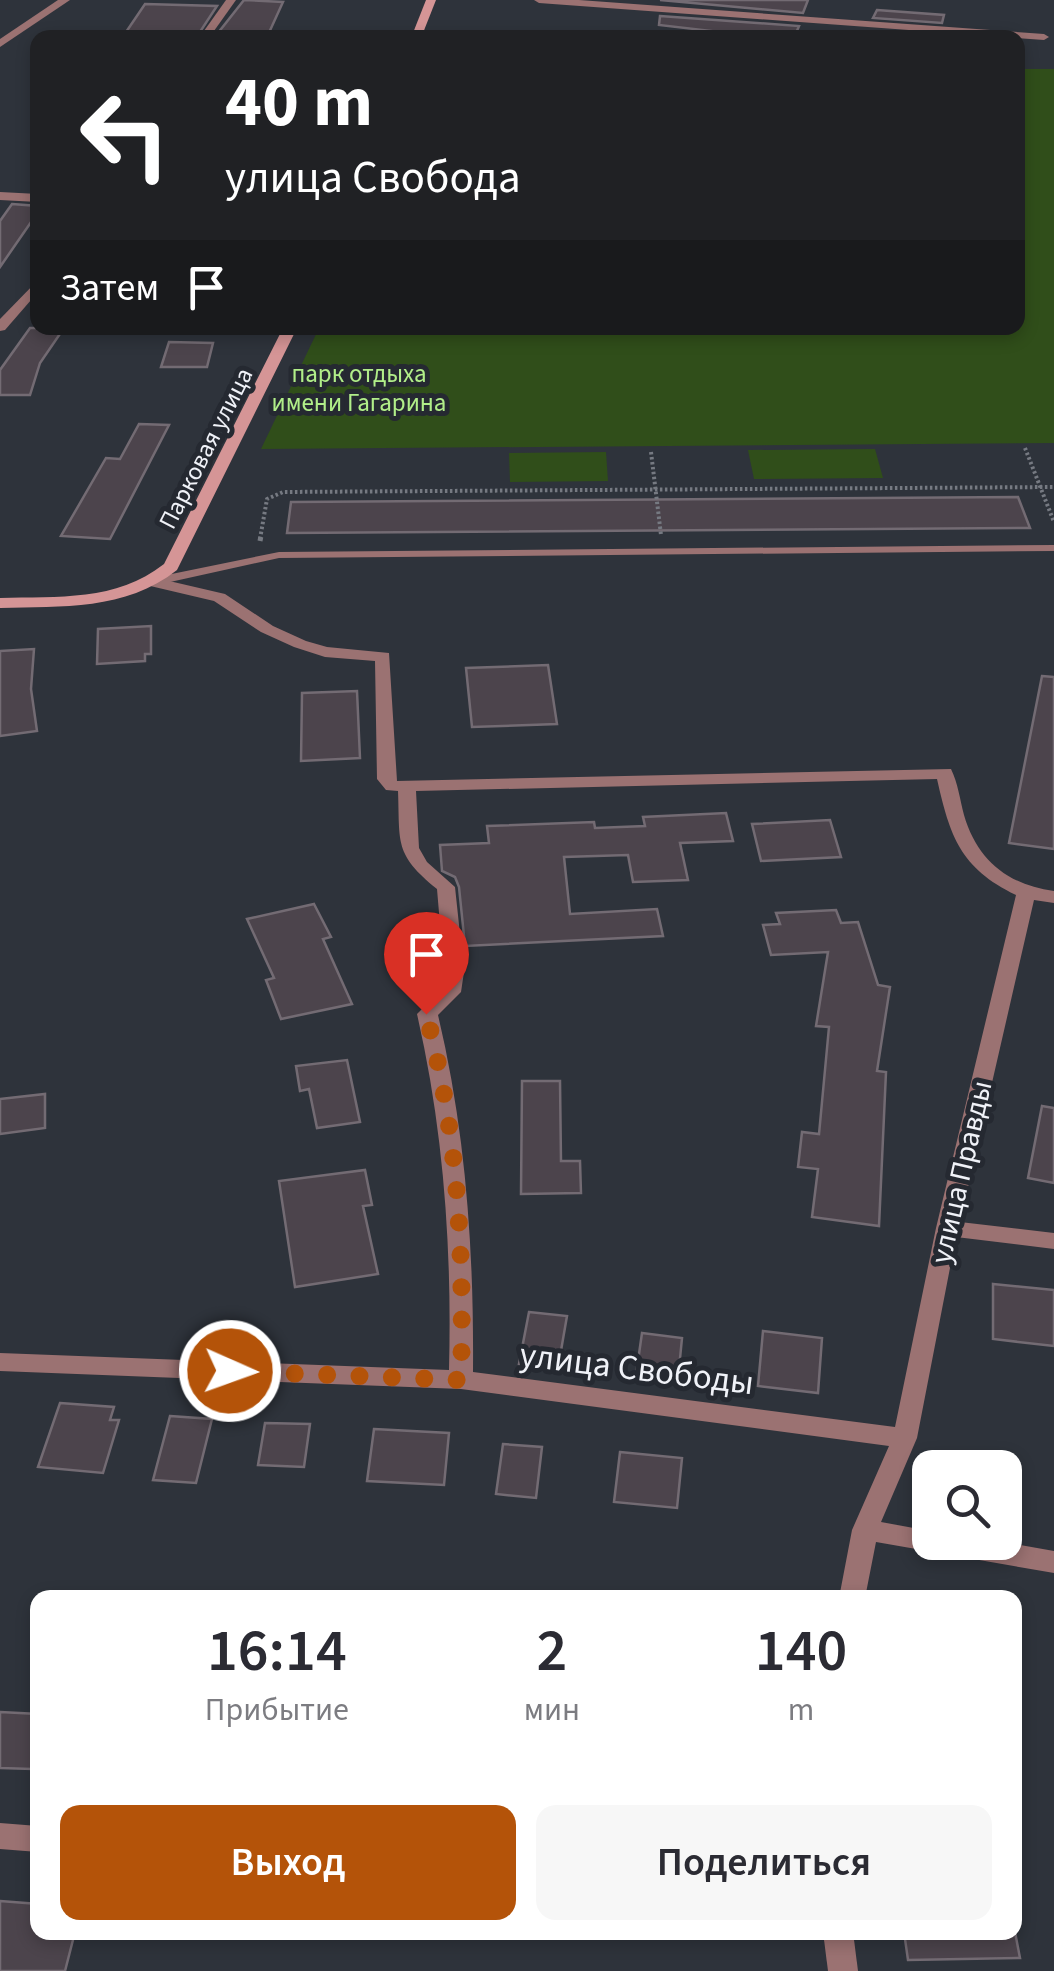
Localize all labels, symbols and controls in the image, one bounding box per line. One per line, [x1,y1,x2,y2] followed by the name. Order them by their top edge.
[225,53,373,153] text: 40 m
[60,70,190,200] icon: left
[225,146,521,210] text: улица Свобода
[179,260,234,315] icon: arrive
[60,261,159,315] text: Затем
[272,356,446,421] park label: парк отдыха имени Гагарина
[150,362,262,535] street label: Парковая улица
[384,912,469,1015] pin
[399,927,454,982] icon: arrive
[920,1076,1003,1268] street label: улица Правды
[178,1319,282,1423] position arrow
[517,1330,757,1408] street label: улица Свободы
[912,1450,1022,1560] map controls
[912,1450,1022,1560] button: search
[207,1609,347,1694] text: 16:14
[537,1609,567,1694] text: 2
[755,1609,847,1694] text: 140
[205,1687,349,1733] text: Прибытие
[524,1687,580,1733] text: мин
[788,1687,814,1733] text: m
[60,1805,516,1920] button: Выход
[536,1805,992,1920] button: Поделиться

